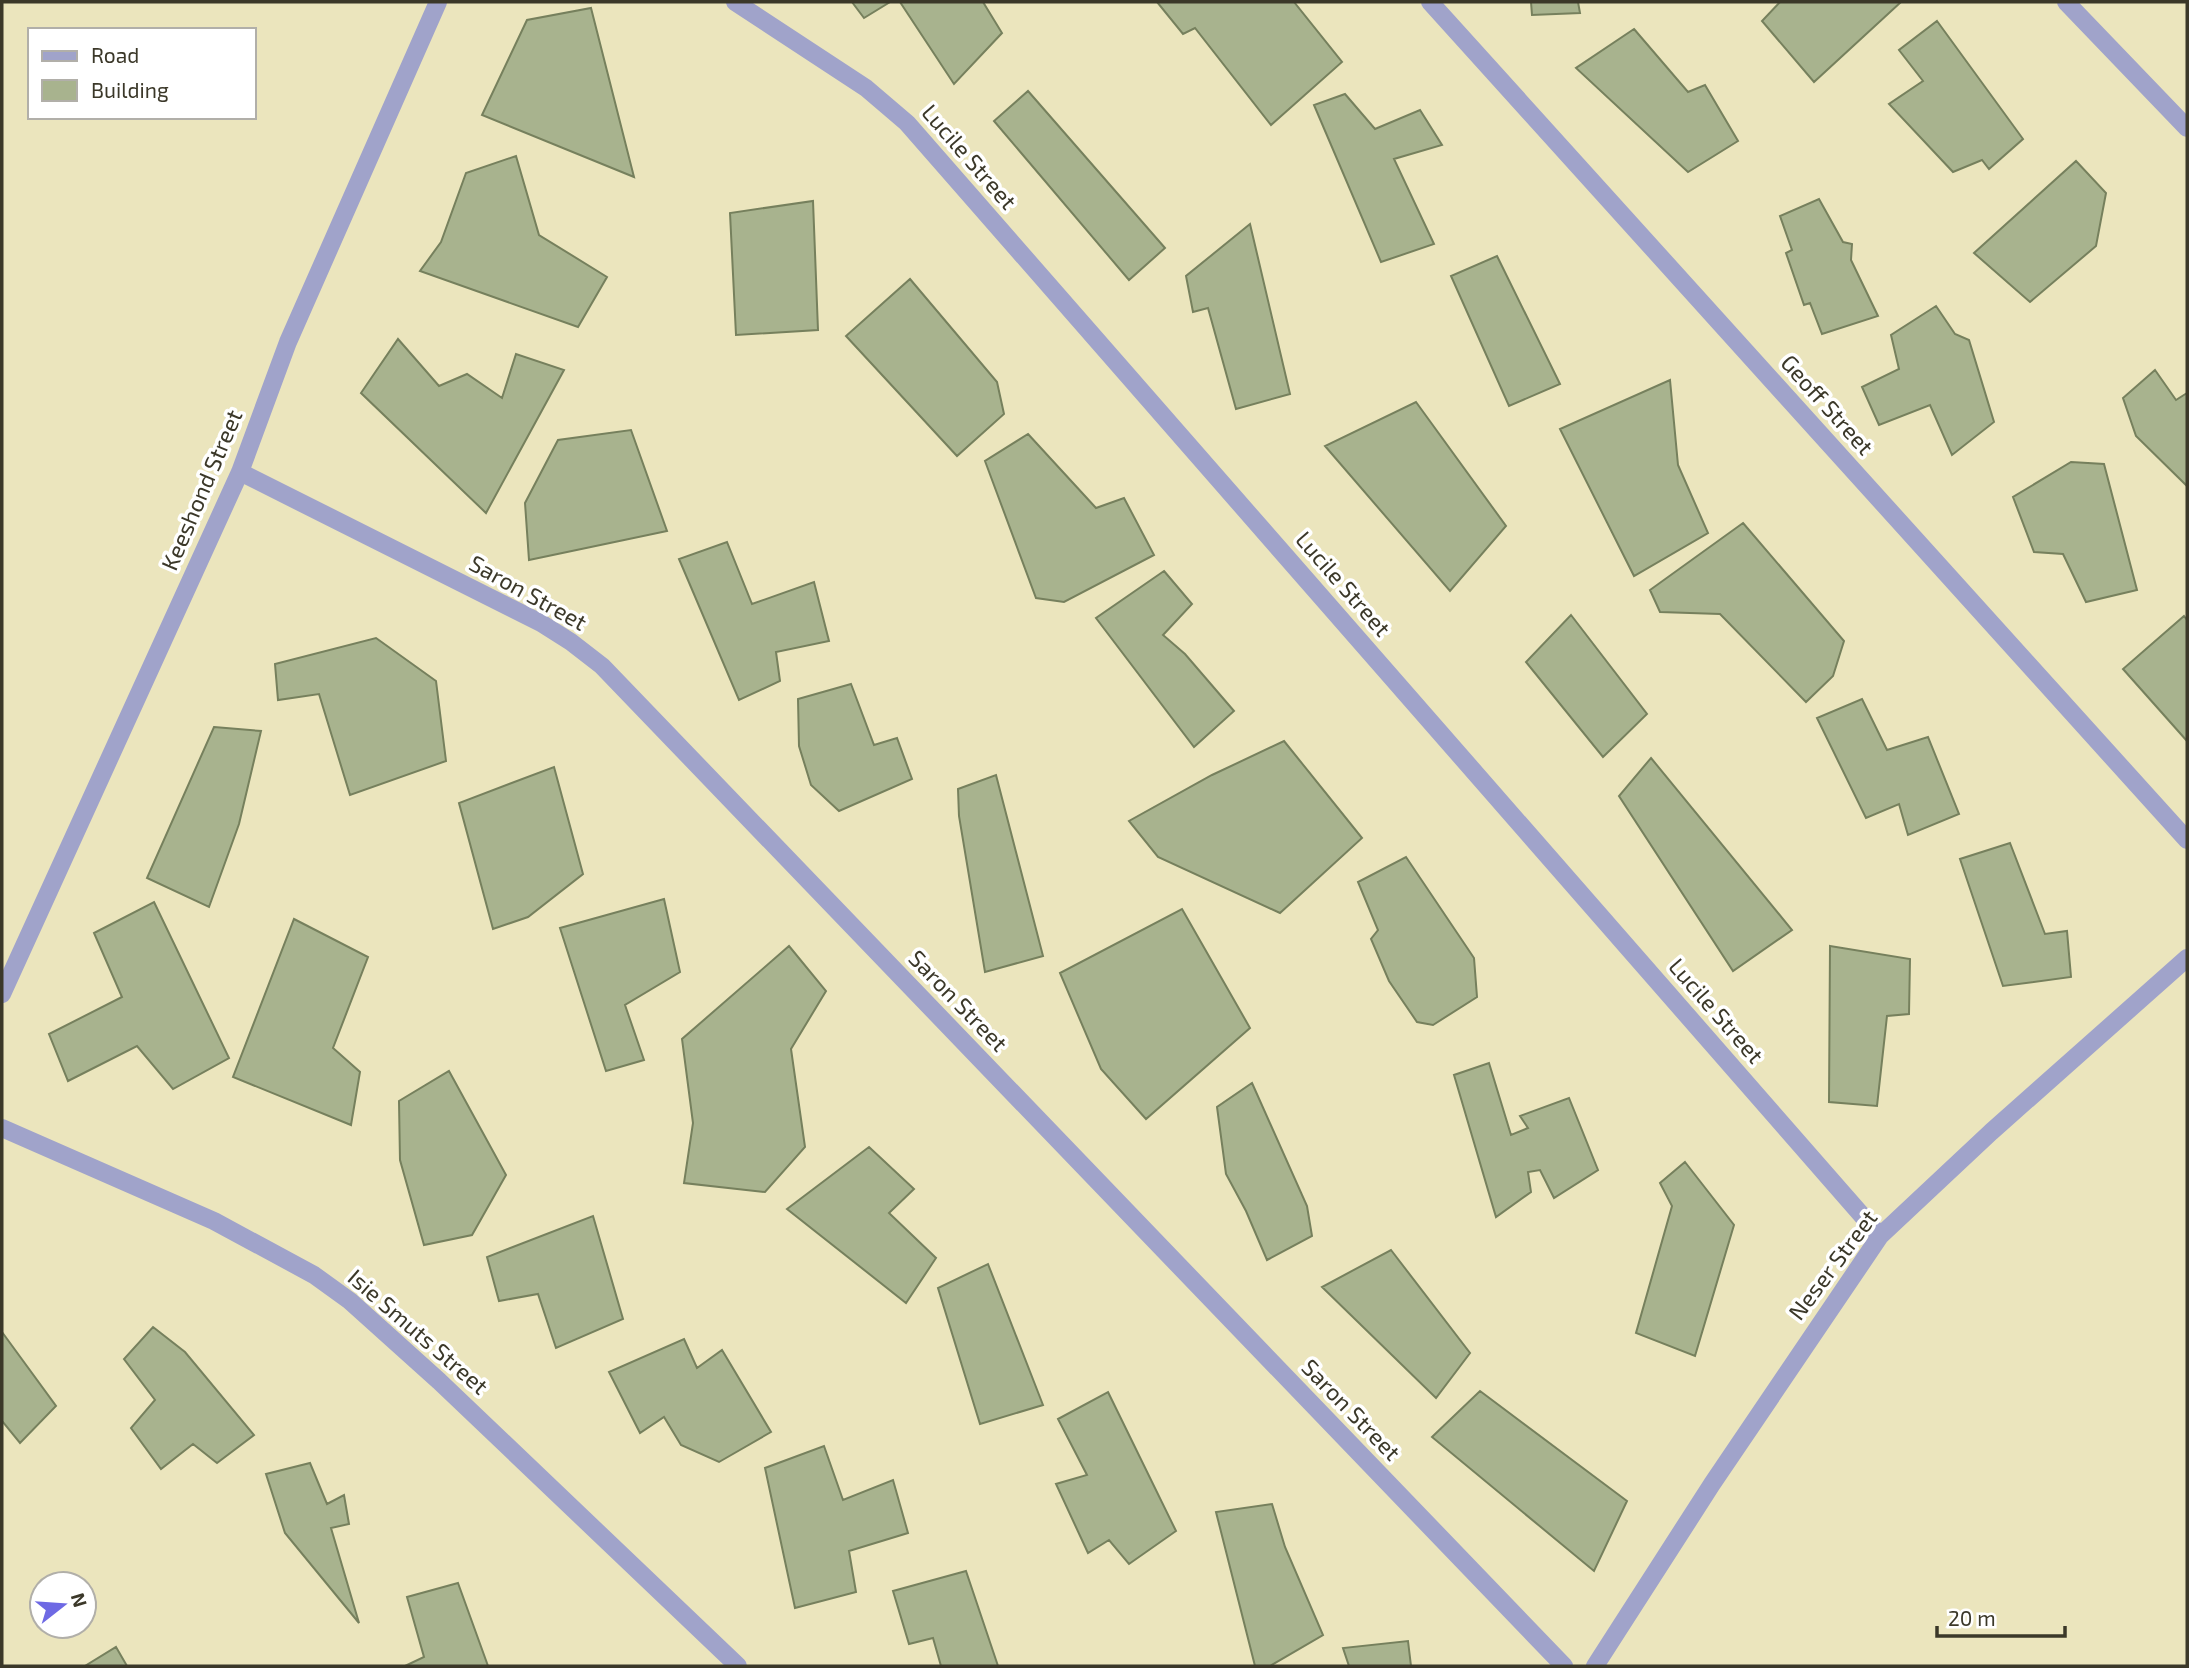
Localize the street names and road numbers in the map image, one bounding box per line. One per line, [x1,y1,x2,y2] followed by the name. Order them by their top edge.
[917,98,1023,215] street label: Lucile Street
[1775,348,1880,460] street label: Geoff Street
[155,405,248,574] street label: Keeshond Street
[1291,525,1397,642] street label: Lucile Street
[465,548,592,636] street label: Saron Street
[904,944,1014,1057] street label: Saron Street
[1664,952,1770,1069] street label: Lucile Street
[1782,1204,1883,1325] street label: Neser Street
[343,1263,495,1400] street label: Isie Smuts Street
[1297,1353,1407,1466] street label: Saron Street

